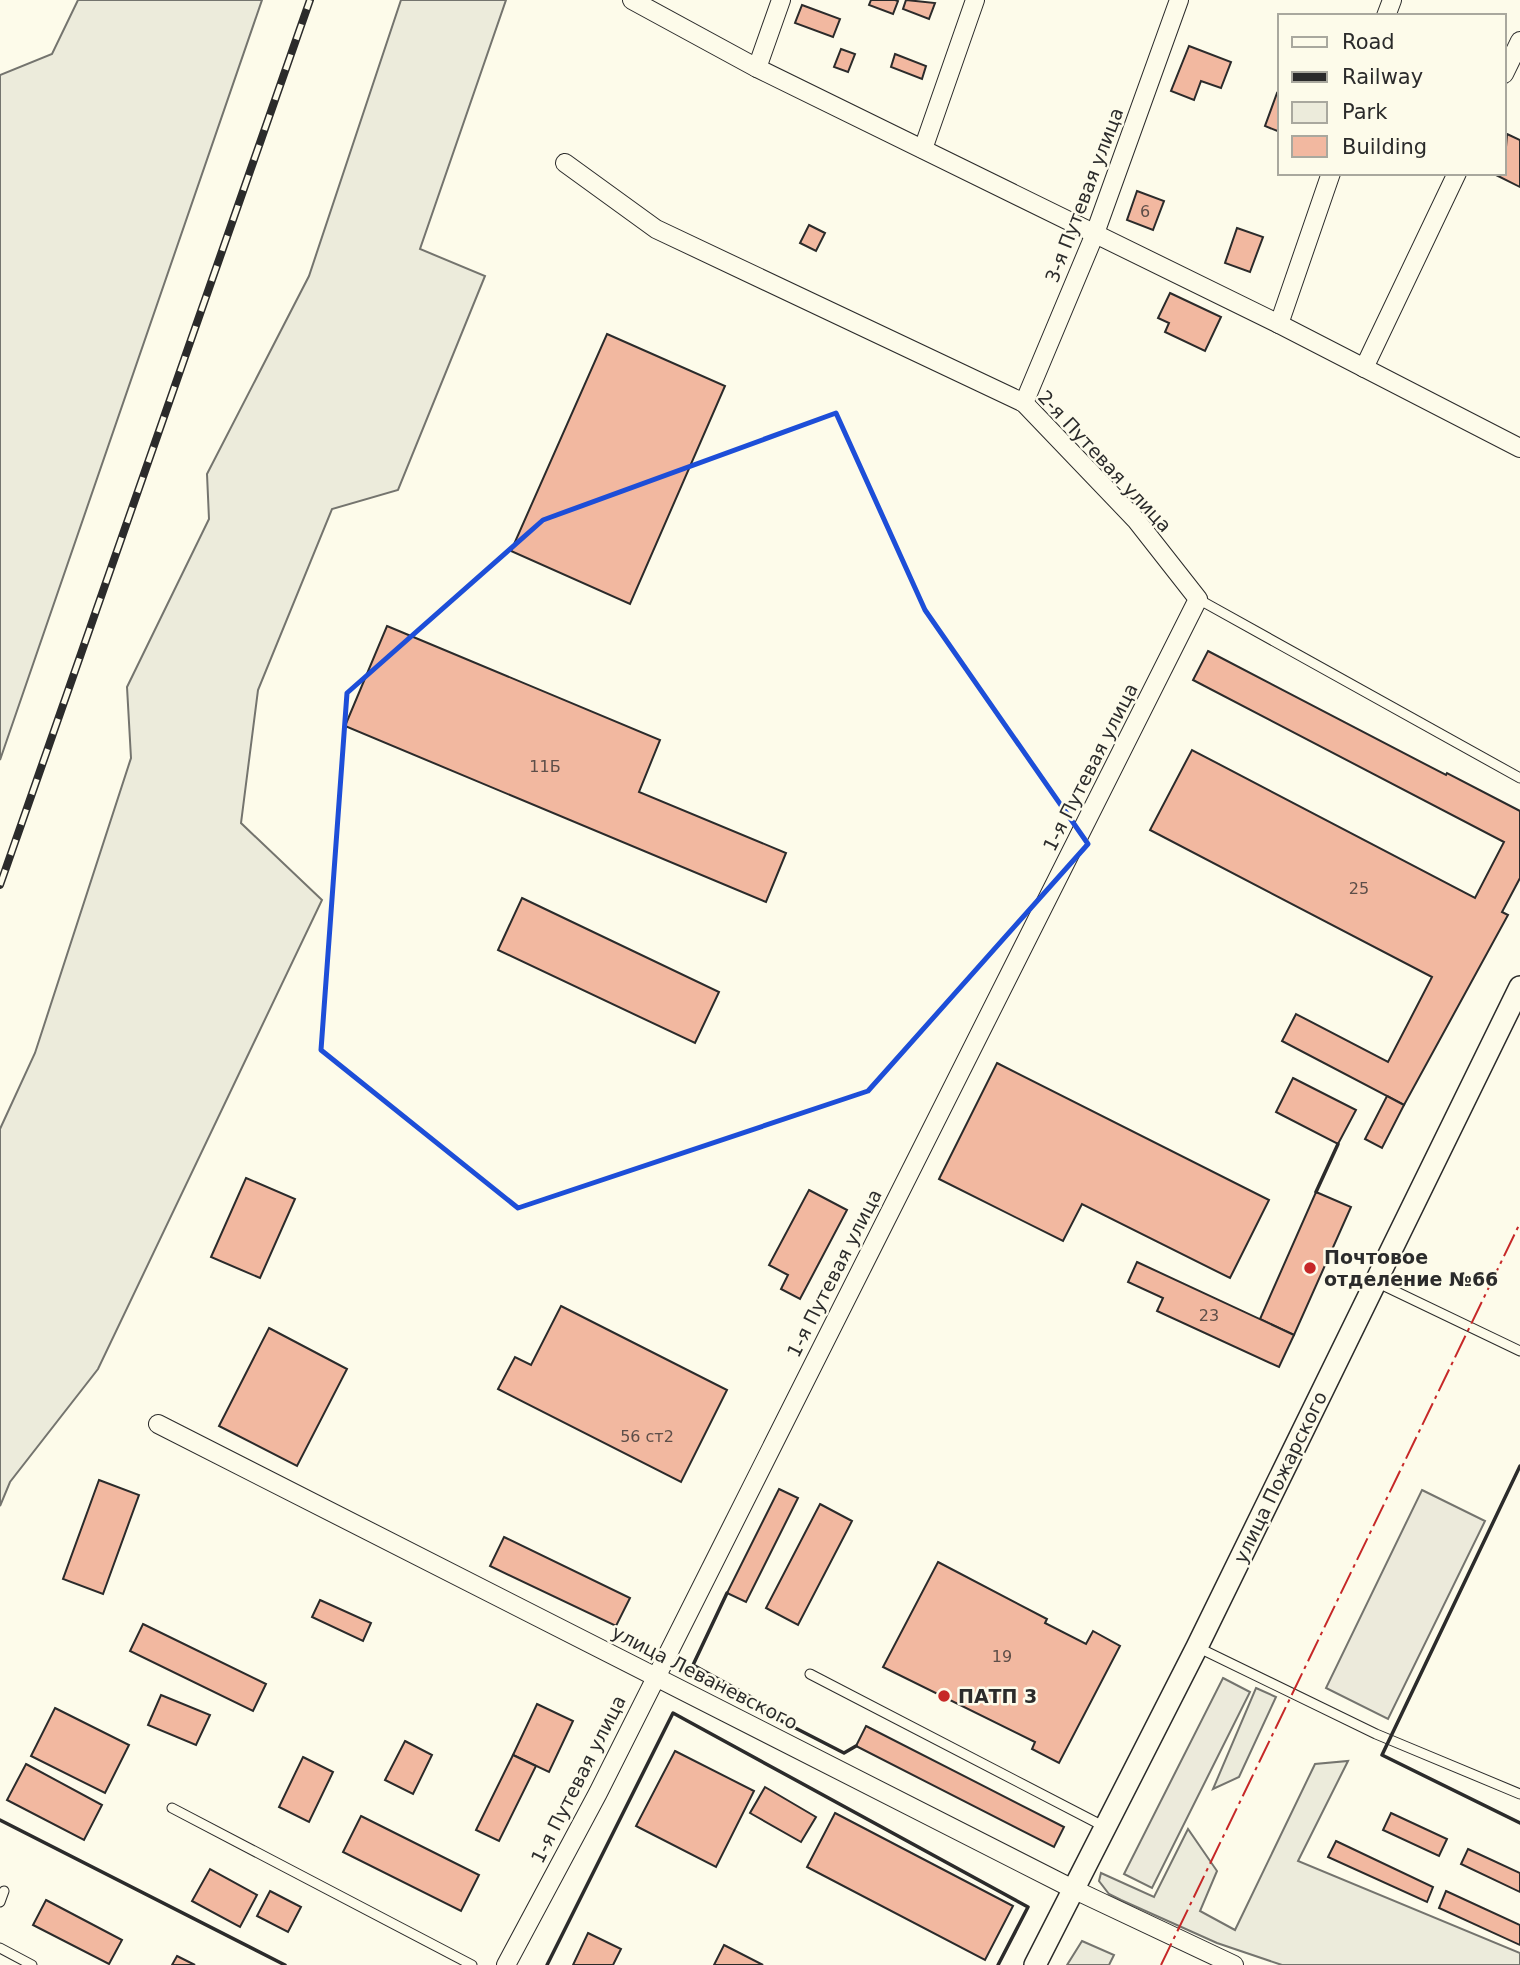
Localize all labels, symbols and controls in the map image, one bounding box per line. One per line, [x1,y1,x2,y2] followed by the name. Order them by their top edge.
[1278,14,1506,175] legend
[1342,30,1395,54] text: Road
[1342,65,1423,89] text: Railway
[1342,100,1388,124] text: Park
[1041,105,1127,285] street label: 3-я Путевая улица
[1342,135,1427,159] text: Building
[1140,202,1150,221] house number: 6
[1034,386,1176,536] street label: 2-я Путевая улица
[1038,679,1142,855] street label: 1-я Путевая улица
[529,757,561,776] house number: 11Б
[1349,879,1369,898] house number: 25
[782,1185,886,1361] street label: 1-я Путевая улица
[1324,1246,1498,1290] place label: Почтовое отделение №66
[1302,1260,1318,1276] marker: Почтовое отделение №66
[1199,1306,1219,1325] house number: 23
[1229,1388,1331,1566] street label: улица Пожарского
[620,1427,674,1446] house number: 56 ст2
[608,1621,802,1733] street label: улица Леваневского
[992,1647,1012,1666] house number: 19
[958,1685,1037,1707] place label: ПАТП 3
[936,1688,952,1704] marker: ПАТП 3
[526,1691,630,1867] street label: 1-я Путевая улица

